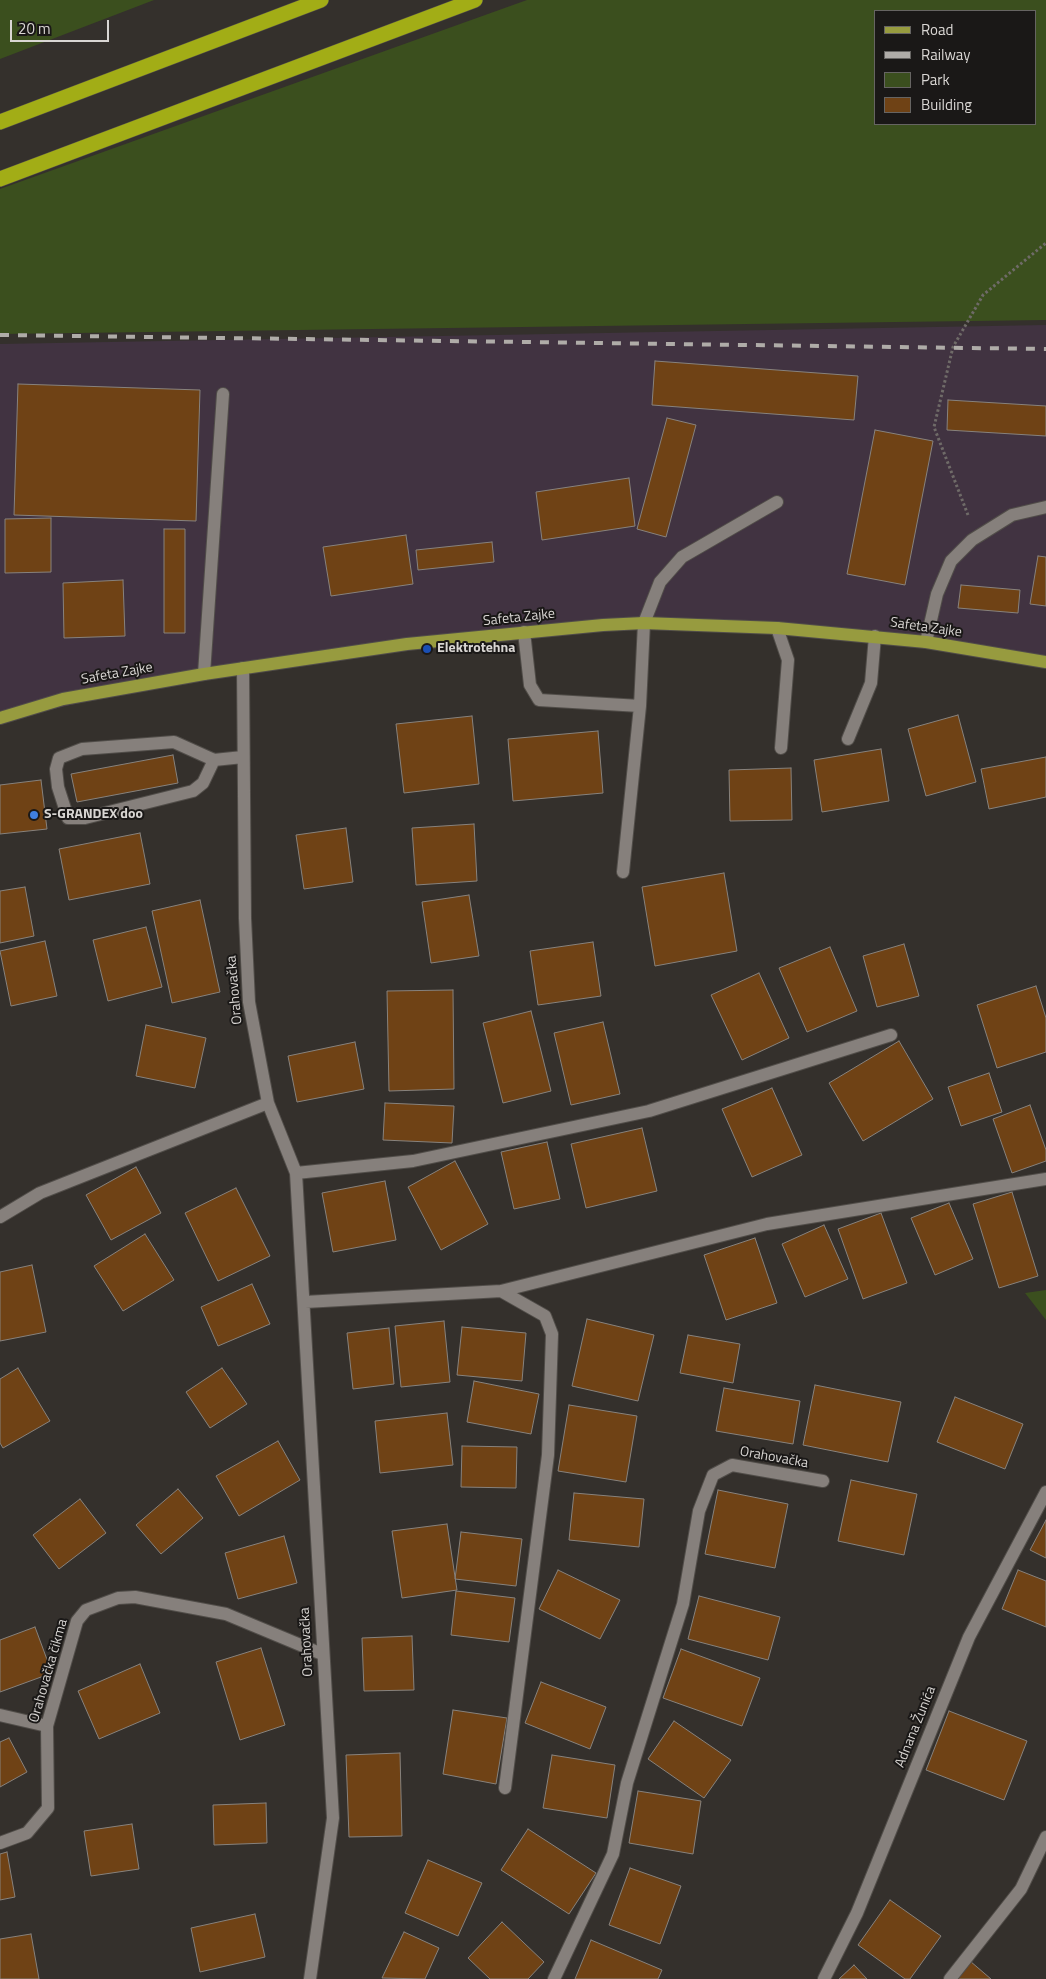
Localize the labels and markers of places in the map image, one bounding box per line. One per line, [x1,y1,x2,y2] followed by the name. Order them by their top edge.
[437,641,516,657] place label: Elektrotehna
[421,643,433,655] marker: Elektrotehna
[44,807,143,823] place label: S-GRANDEX doo
[28,809,40,821] marker: S-GRANDEX doo

